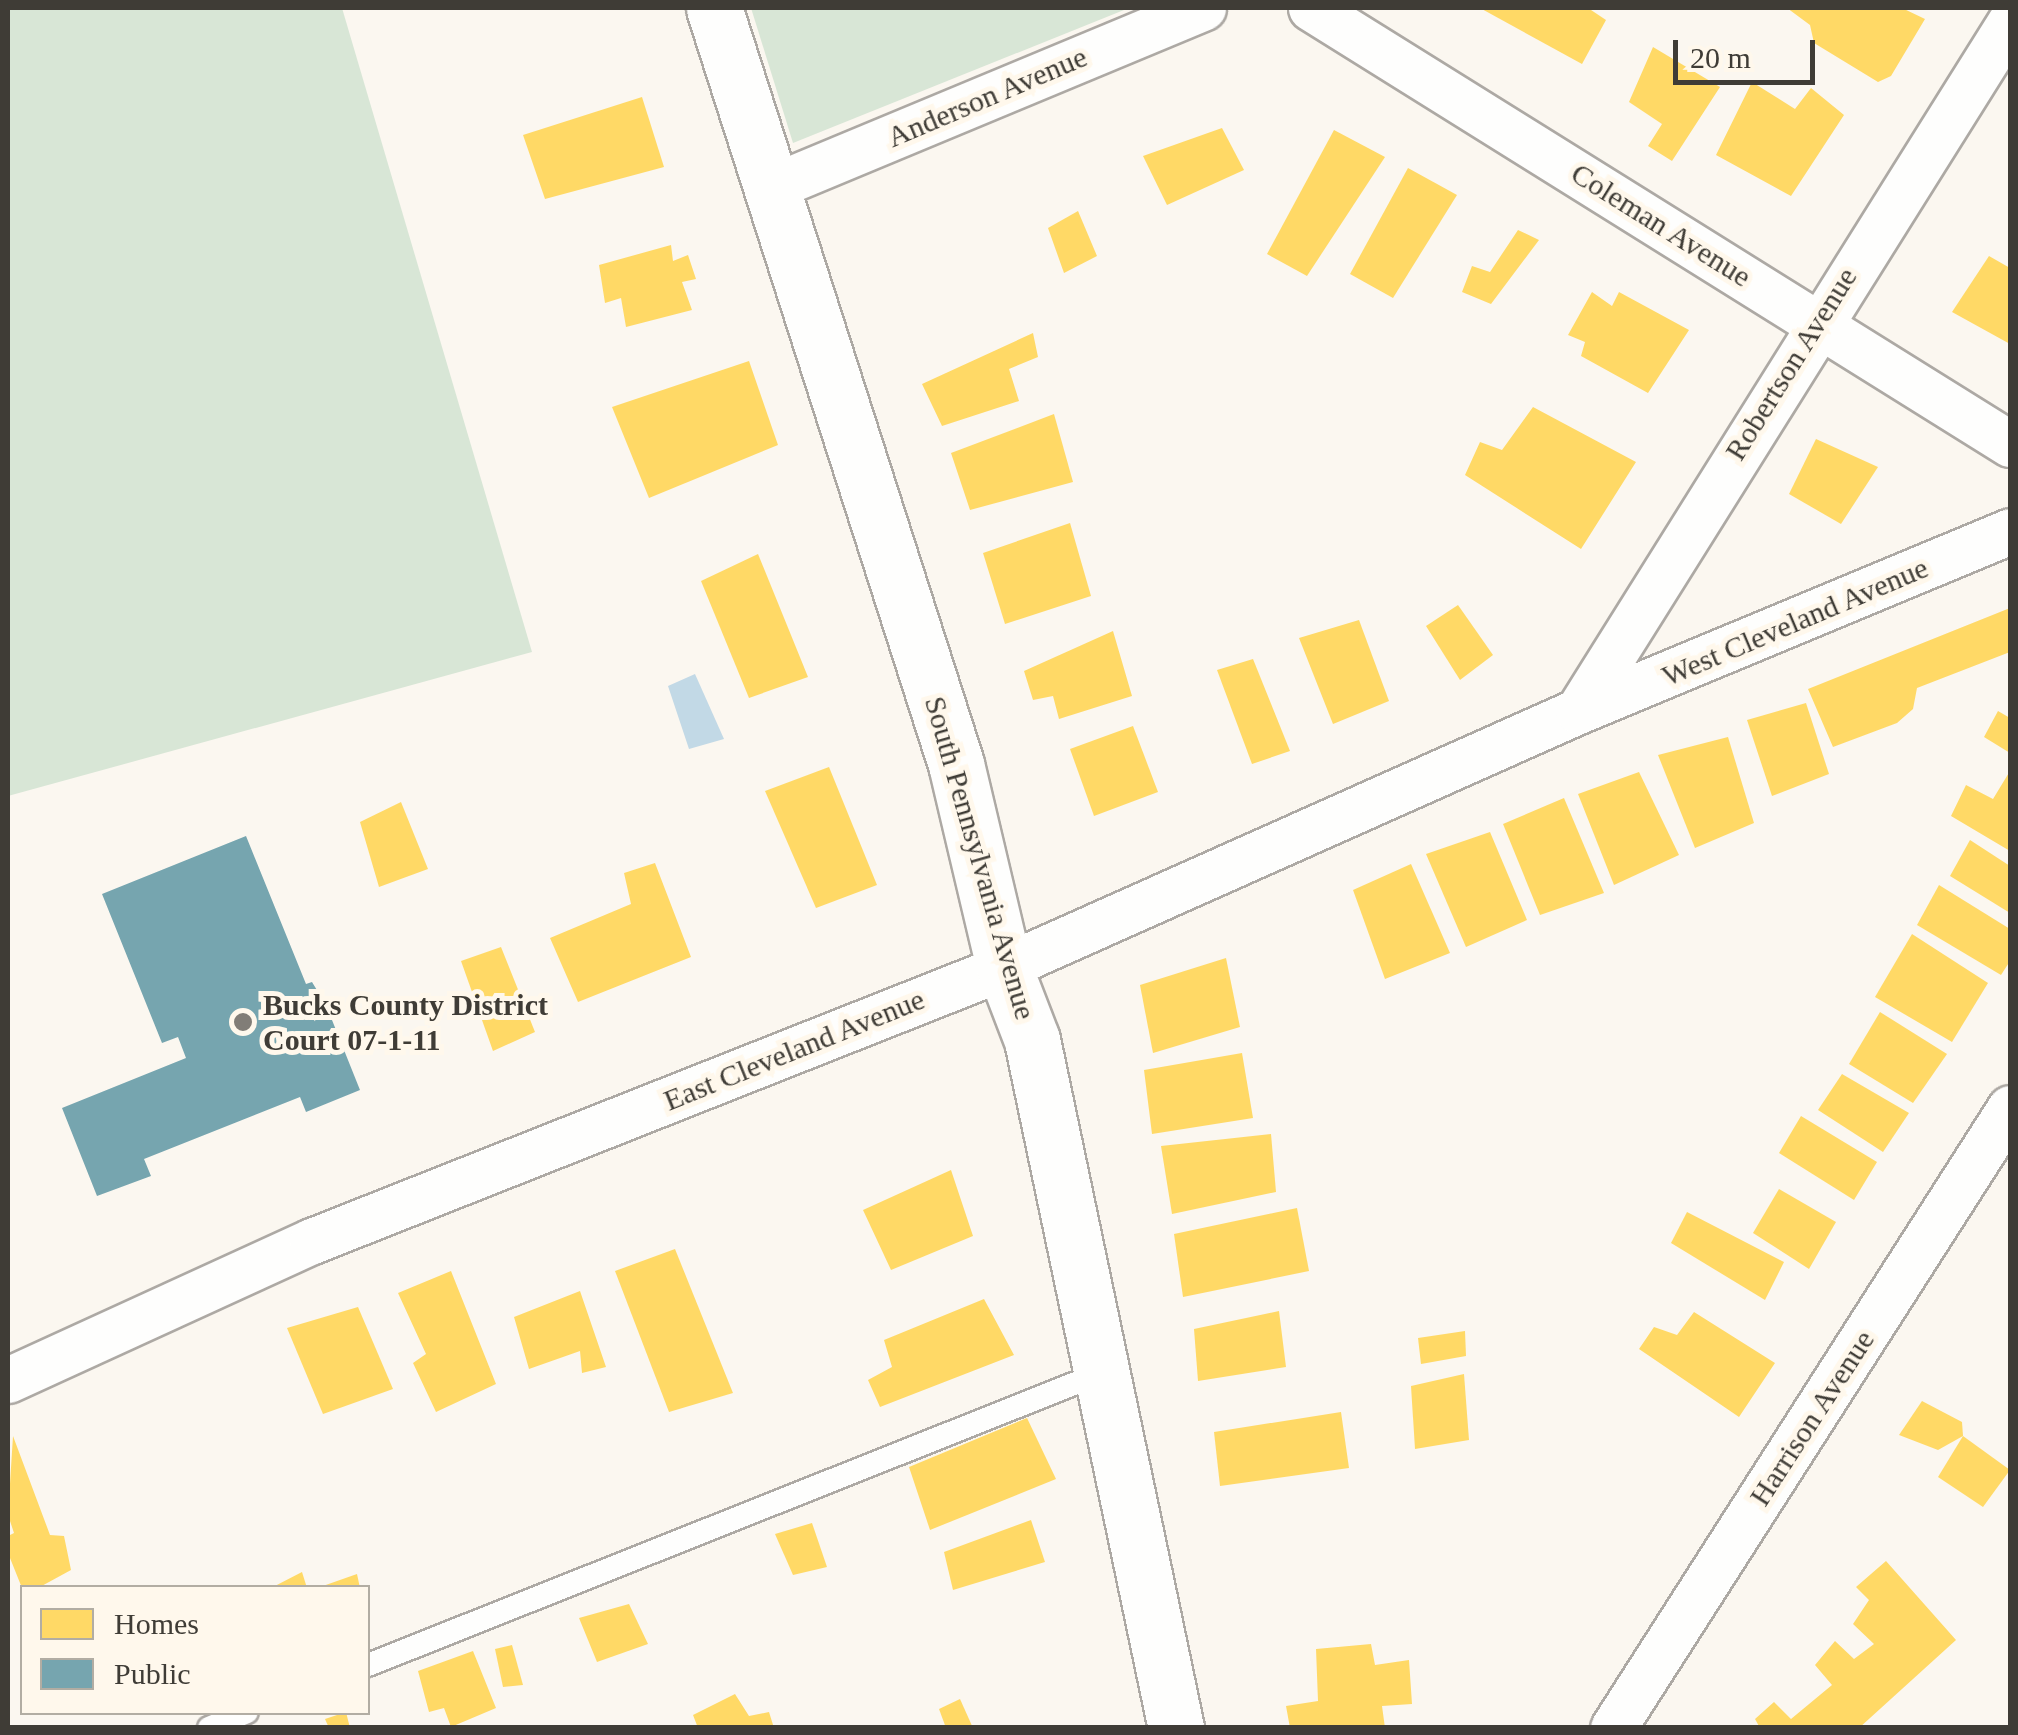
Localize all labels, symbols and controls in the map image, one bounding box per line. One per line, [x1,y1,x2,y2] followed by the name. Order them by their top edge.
[1678,20,1820,82] scale bar
[881,38,1093,156] street label: Anderson Avenue
[1690,41,1751,74] text: 20 m
[1564,155,1758,295] street label: Coleman Avenue
[1717,260,1865,468] street label: Robertson Avenue
[1656,549,1934,695] street label: West Cleveland Avenue
[916,692,1044,1024] street label: South Pennsylvania Avenue
[658,981,930,1119] street label: East Cleveland Avenue
[263,987,548,1058] place label: Bucks County District Court 07-1-11
[232,1011,254,1033] marker: Bucks County District Court 07-1-11
[1741,1323,1883,1513] street label: Harrison Avenue
[20,1585,370,1715] legend
[114,1607,199,1640] text: Homes
[114,1657,191,1690] text: Public

